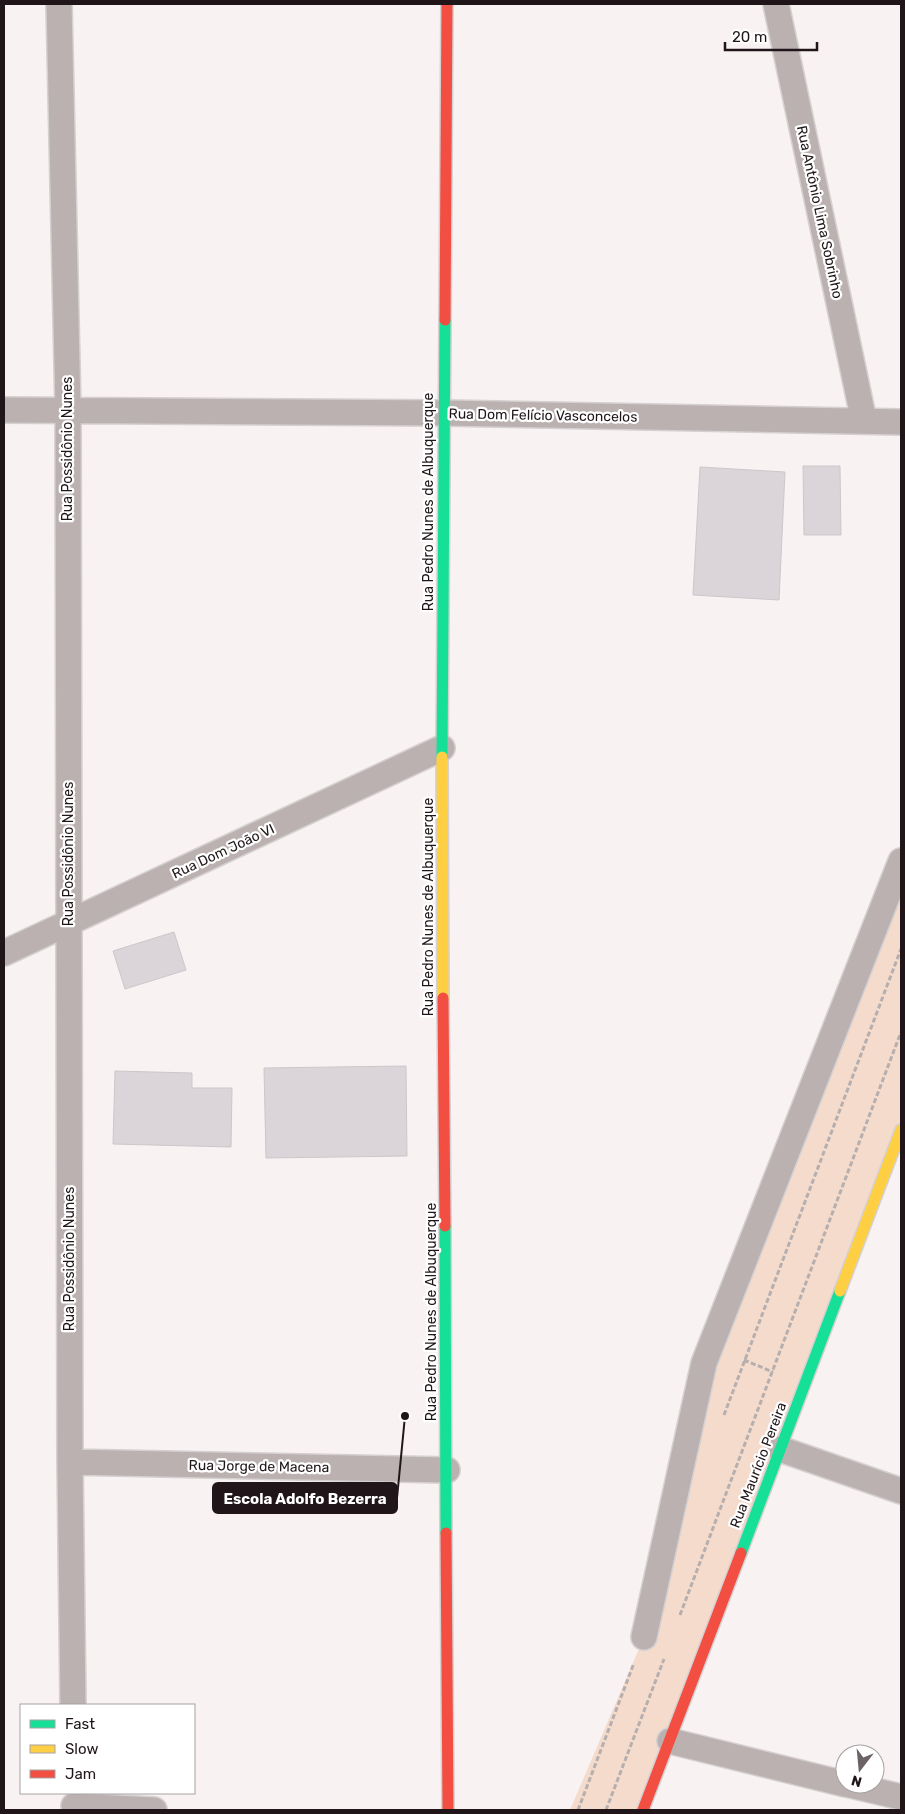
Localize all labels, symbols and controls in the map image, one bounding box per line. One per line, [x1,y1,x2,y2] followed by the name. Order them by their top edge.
[725,20,818,52] scale bar
[732,28,767,46] text: 20 m
[793,124,846,300] street label: Rua Antônio Lima Sobrinho
[59,377,76,521] street label: Rua Possidônio Nunes
[420,392,437,611] street label: Rua Pedro Nunes de Albuquerque
[448,405,638,426] street label: Rua Dom Felício Vasconcelos
[60,782,77,926] street label: Rua Possidônio Nunes
[420,797,437,1016] street label: Rua Pedro Nunes de Albuquerque
[169,820,277,883] street label: Rua Dom João VI
[61,1187,78,1331] street label: Rua Possidônio Nunes
[423,1202,440,1421] street label: Rua Pedro Nunes de Albuquerque
[727,1400,790,1530] street label: Rua Maurício Pereira
[189,1457,329,1476] street label: Rua Jorge de Macena
[213,1483,397,1513] callout: Escola Adolfo Bezerra
[223,1490,387,1508] text: Escola Adolfo Bezerra
[20,1704,195,1794] legend
[65,1715,95,1733] text: Fast
[65,1740,98,1758] text: Slow
[835,1744,885,1794] north arrow
[65,1765,96,1783] text: Jam
[849,1771,864,1791] text: N

